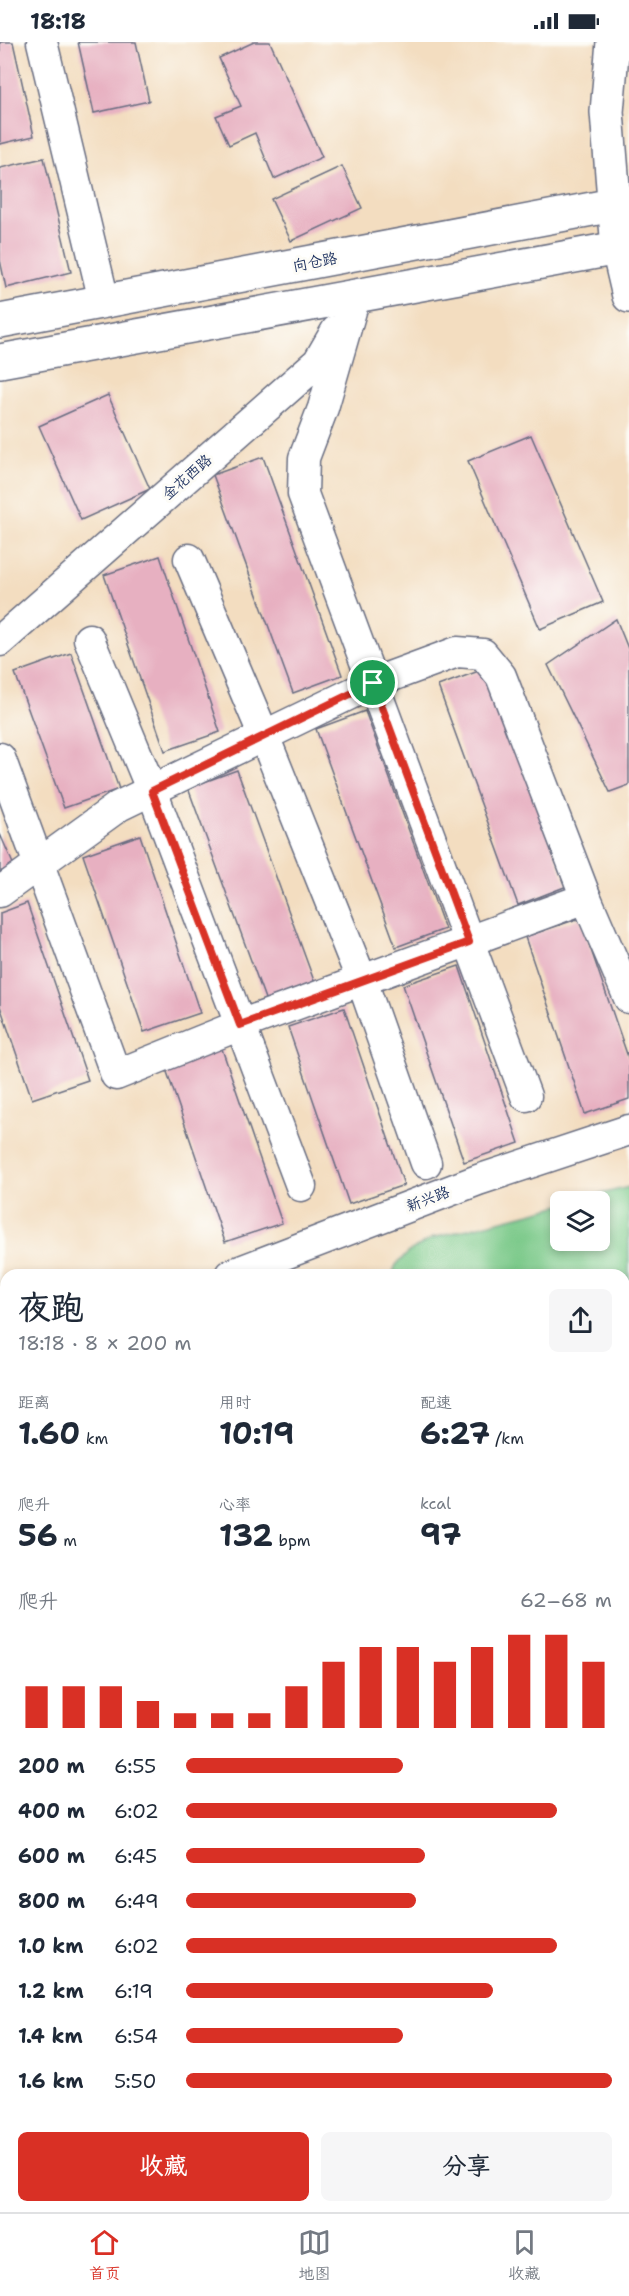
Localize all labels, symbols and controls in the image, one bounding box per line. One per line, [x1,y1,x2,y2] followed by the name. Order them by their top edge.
[30,7,86,36] text: 18:18
[291,248,339,276] street label: 向仓路
[158,450,216,504] street label: 金花西路
[347,657,398,708] pin
[356,666,389,699] icon: arrive
[403,1182,453,1216] street label: 新兴路
[550,1191,610,1251] map controls
[550,1191,610,1251] button: layers
[18,1285,84,1330] text: 夜跑
[549,1289,612,1352] button: share
[18,1330,192,1356] text: 18:18 · 8 × 200 m
[18,1392,50,1413] text: 距离
[219,1392,251,1413] text: 用时
[420,1392,452,1413] text: 配速
[18,1413,80,1454] text: 1.60
[219,1413,294,1454] text: 10:19
[420,1413,490,1454] text: 6:27
[80,1428,108,1449] text: km
[490,1428,524,1449] text: /km
[420,1493,451,1514] text: kcal
[18,1494,50,1515] text: 爬升
[219,1494,251,1515] text: 心率
[420,1514,461,1555] text: 97
[18,1515,58,1556] text: 56
[219,1515,273,1556] text: 132
[58,1530,77,1551] text: m
[273,1530,311,1551] text: bpm
[520,1587,612,1613] text: 62–68 m
[18,1588,58,1614] text: 爬升
[18,1753,85,1779] text: 200 m
[114,1753,156,1779] text: 6:55
[18,1798,85,1824] text: 400 m
[114,1798,159,1824] text: 6:02
[18,1843,85,1869] text: 600 m
[114,1843,157,1869] text: 6:45
[18,1888,85,1914] text: 800 m
[114,1888,159,1914] text: 6:49
[18,1933,83,1959] text: 1.0 km
[114,1933,159,1959] text: 6:02
[18,1978,84,2004] text: 1.2 km
[114,1978,153,2004] text: 6:19
[18,2023,83,2049] text: 1.4 km
[114,2023,158,2049] text: 6:54
[18,2068,84,2094] text: 1.6 km
[114,2068,157,2094] text: 5:50
[18,2132,309,2201] button: 收藏
[321,2132,612,2201] button: 分享
[88,2226,121,2284] tab: 首页
[298,2226,331,2284] tab: 地图
[508,2226,541,2284] tab: 收藏

